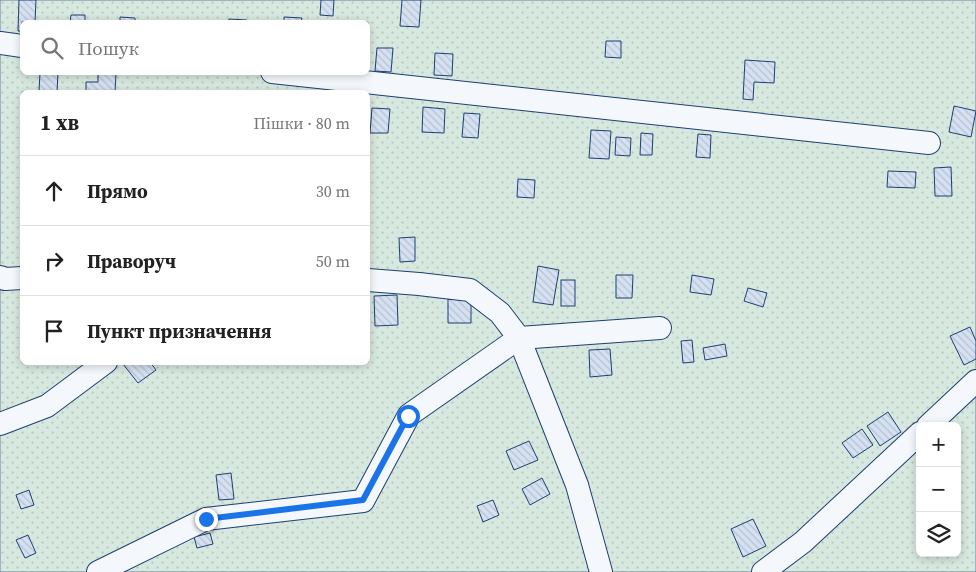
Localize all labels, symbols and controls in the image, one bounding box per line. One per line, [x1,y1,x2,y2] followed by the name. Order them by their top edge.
[20,20,370,75] search box
[38,34,66,62] icon: search
[78,35,139,61] text: Пошук
[40,108,79,137] text: 1 хв
[254,112,350,134] text: Пішки · 80 m
[40,177,68,205] icon: ahead
[87,178,148,204] text: Прямо
[316,180,350,202] text: 30 m
[40,247,68,275] icon: right
[87,248,176,274] text: Праворуч
[316,250,350,272] text: 50 m
[40,317,68,345] icon: arrive
[87,318,272,344] text: Пункт призначення
[397,405,420,428] route start
[916,422,961,557] map controls
[916,422,961,467] button: +
[916,467,961,512] button: −
[195,508,218,531] route end
[916,512,961,557] button: layers

